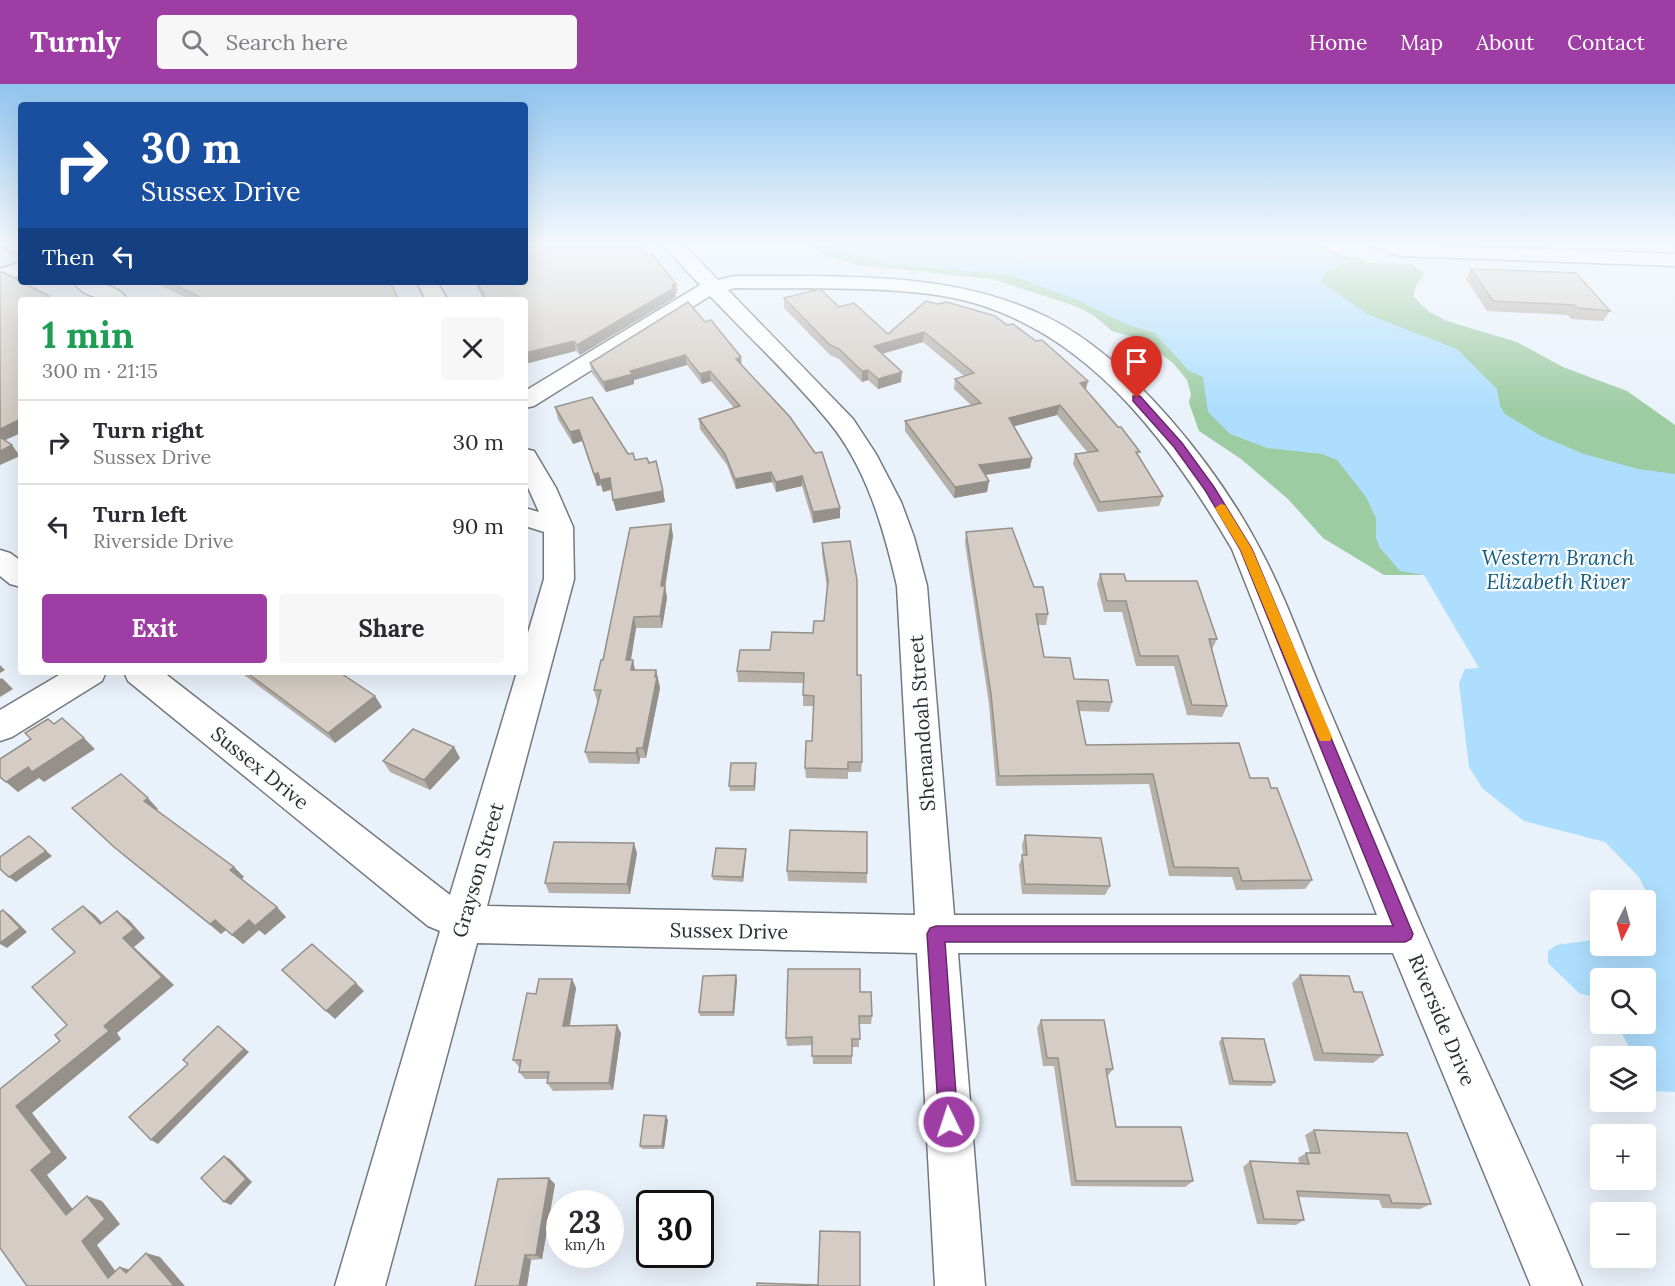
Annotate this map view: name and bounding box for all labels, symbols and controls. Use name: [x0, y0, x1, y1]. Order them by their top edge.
search box: [157, 15, 577, 69]
text: Turnly: [30, 24, 121, 60]
icon: search: [178, 26, 211, 59]
text: Search here: [226, 28, 348, 56]
text: Home: [1309, 29, 1367, 56]
text: Map: [1400, 29, 1443, 56]
text: About: [1476, 29, 1534, 56]
text: Contact: [1567, 29, 1645, 56]
text: 30 m: [141, 121, 241, 175]
icon: right: [42, 126, 120, 204]
text: Sussex Drive: [141, 174, 301, 208]
icon: left: [107, 240, 140, 273]
text: Then: [42, 243, 95, 271]
text: 1 min: [42, 312, 134, 358]
button: close: [441, 317, 504, 380]
pin: [1111, 336, 1162, 398]
icon: arrive: [1120, 345, 1153, 378]
text: 300 m · 21:15: [42, 358, 158, 383]
text: Turn right: [93, 416, 204, 444]
icon: right: [42, 426, 75, 459]
text: 30 m: [453, 428, 504, 456]
text: Sussex Drive: [93, 444, 211, 469]
text: Turn left: [93, 500, 187, 528]
icon: left: [42, 510, 75, 543]
text: 90 m: [452, 512, 504, 540]
text: Riverside Drive: [93, 528, 234, 553]
water label: Western Branch Elizabeth River: [1482, 544, 1634, 595]
button: Exit: [42, 594, 267, 663]
button: Share: [279, 594, 504, 663]
street label: Shenandoah Street: [903, 634, 940, 812]
street label: Sussex Drive: [206, 721, 314, 815]
street label: Grayson Street: [446, 799, 509, 940]
north arrow: [1590, 890, 1656, 956]
map controls: [1590, 890, 1656, 1268]
street label: Sussex Drive: [670, 917, 789, 944]
street label: Riverside Drive: [1403, 950, 1482, 1090]
button: search: [1590, 968, 1656, 1034]
button: layers: [1590, 1046, 1656, 1112]
position arrow: [917, 1090, 981, 1154]
button: +: [1590, 1124, 1656, 1190]
speed limit sign: 30: [636, 1190, 714, 1268]
button: −: [1590, 1202, 1656, 1268]
text: 23: [569, 1203, 601, 1241]
text: km/h: [565, 1235, 605, 1254]

